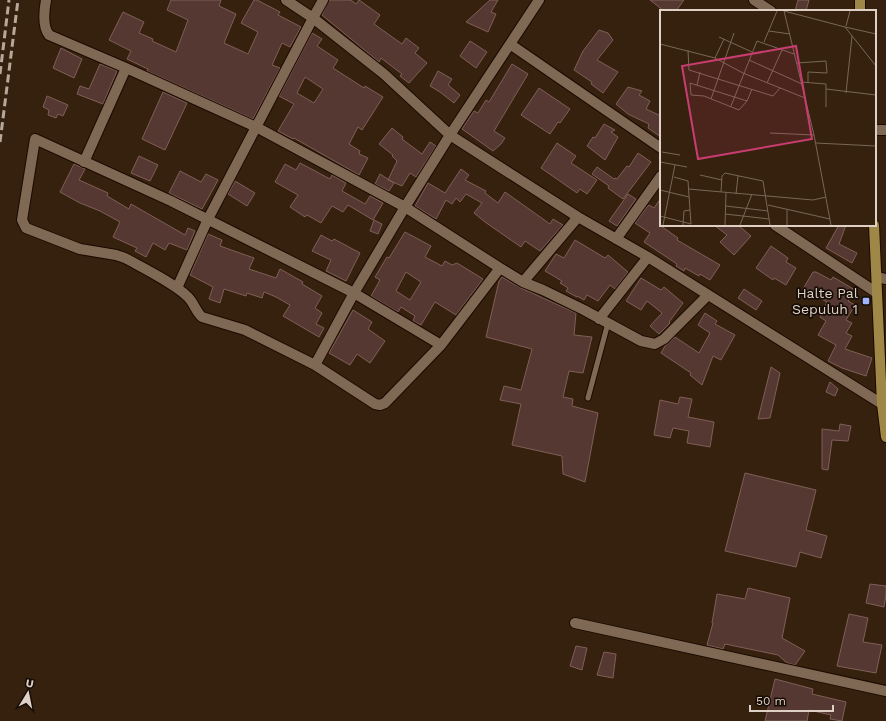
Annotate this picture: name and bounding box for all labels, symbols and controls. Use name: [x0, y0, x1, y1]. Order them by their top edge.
inset map: [660, 10, 876, 226]
place label: Halte Pal Sepuluh 1: [792, 285, 859, 317]
marker: Halte Pal Sepuluh 1: [861, 296, 871, 306]
north arrow: [8, 673, 48, 713]
text: U: [25, 677, 35, 691]
scale bar: [750, 687, 833, 713]
text: 50 m: [756, 694, 786, 708]

